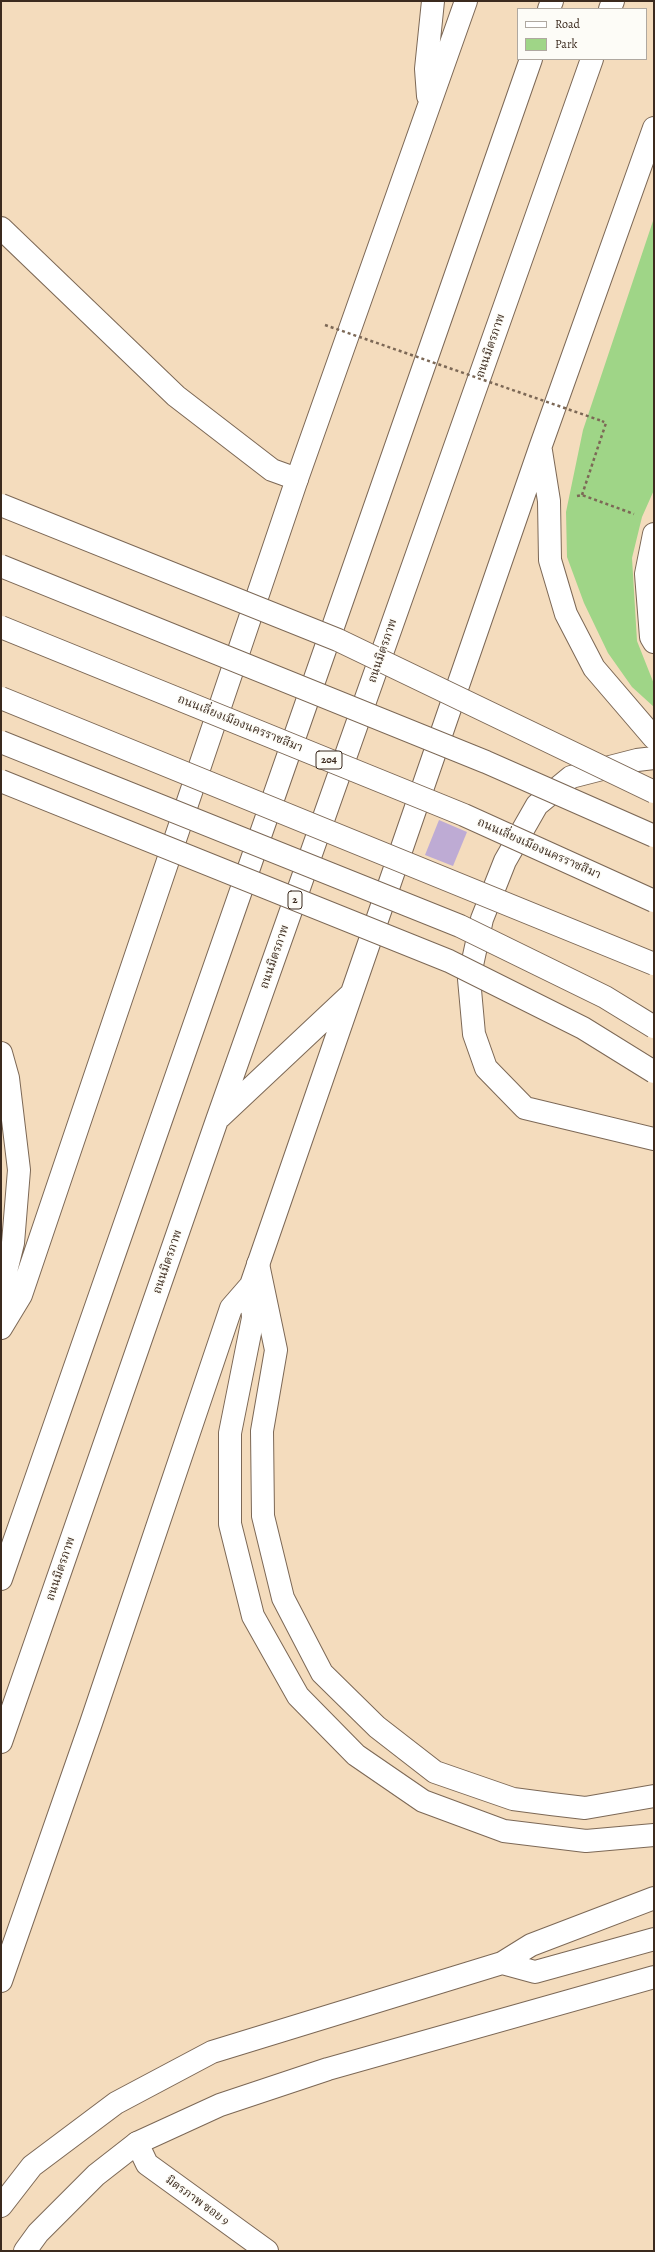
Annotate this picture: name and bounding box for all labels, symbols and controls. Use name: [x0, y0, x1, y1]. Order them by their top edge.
legend: [517, 8, 647, 60]
text: Road: [555, 16, 580, 32]
text: Park: [555, 36, 578, 52]
street label: ถนนมิตรภาพ: [473, 312, 509, 380]
street label: ถนนมิตรภาพ: [365, 617, 401, 685]
street label: ถนนเลี่ยงเมืองนครราชสีมา: [175, 692, 305, 756]
road number: 204: [316, 751, 342, 769]
street label: ถนนเลี่ยงเมืองนครราชสีมา: [475, 815, 603, 883]
road number: 2: [288, 891, 302, 909]
street label: ถนนมิตรภาพ: [257, 923, 293, 991]
street label: ถนนมิตรภาพ: [150, 1228, 186, 1296]
street label: ถนนมิตรภาพ: [43, 1535, 79, 1603]
street label: มิตรภาพ ซอย 9: [162, 2173, 232, 2229]

